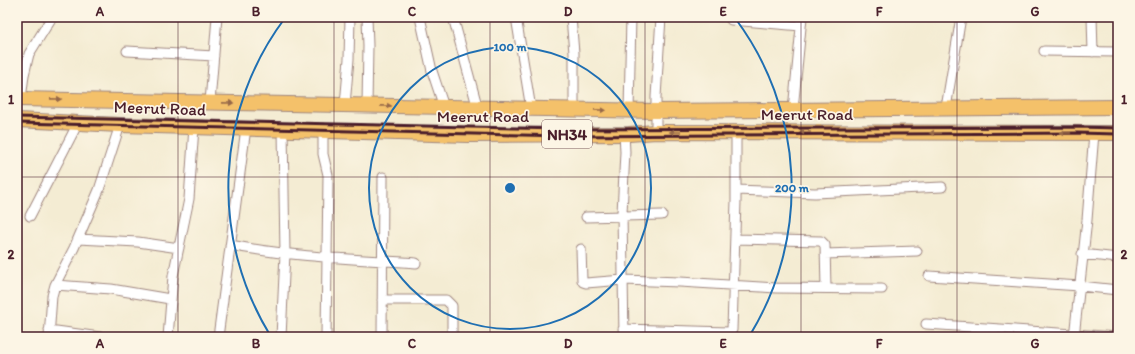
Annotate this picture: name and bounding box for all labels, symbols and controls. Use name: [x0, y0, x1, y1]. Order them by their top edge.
text: A: [95, 4, 105, 19]
text: B: [252, 4, 261, 19]
text: C: [408, 4, 417, 19]
text: D: [564, 4, 573, 19]
text: E: [719, 4, 727, 19]
text: F: [876, 4, 883, 19]
text: G: [1031, 4, 1040, 19]
text: 100 m: [493, 40, 527, 54]
text: 1: [8, 92, 14, 107]
text: 1: [1121, 92, 1127, 107]
one-way arrow: [50, 96, 62, 103]
street label: Meerut Road: [113, 96, 207, 120]
one-way arrow: [222, 100, 235, 106]
one-way arrow: [380, 103, 393, 109]
street label: Meerut Road: [761, 104, 854, 124]
street label: Meerut Road: [437, 106, 530, 126]
one-way arrow: [594, 107, 607, 113]
road number: NH34: [542, 120, 592, 148]
one-way arrow: [668, 129, 681, 135]
one-way arrow: [798, 129, 811, 135]
one-way arrow: [928, 130, 941, 136]
one-way arrow: [1058, 130, 1071, 136]
centre of rings: [503, 181, 517, 195]
text: 200 m: [775, 181, 810, 195]
text: 2: [8, 247, 15, 262]
text: 2: [1121, 247, 1128, 262]
text: A: [95, 336, 105, 351]
text: B: [252, 336, 261, 351]
text: C: [408, 336, 417, 351]
text: D: [564, 336, 573, 351]
text: E: [719, 336, 727, 351]
text: F: [876, 336, 883, 351]
text: G: [1031, 336, 1040, 351]

